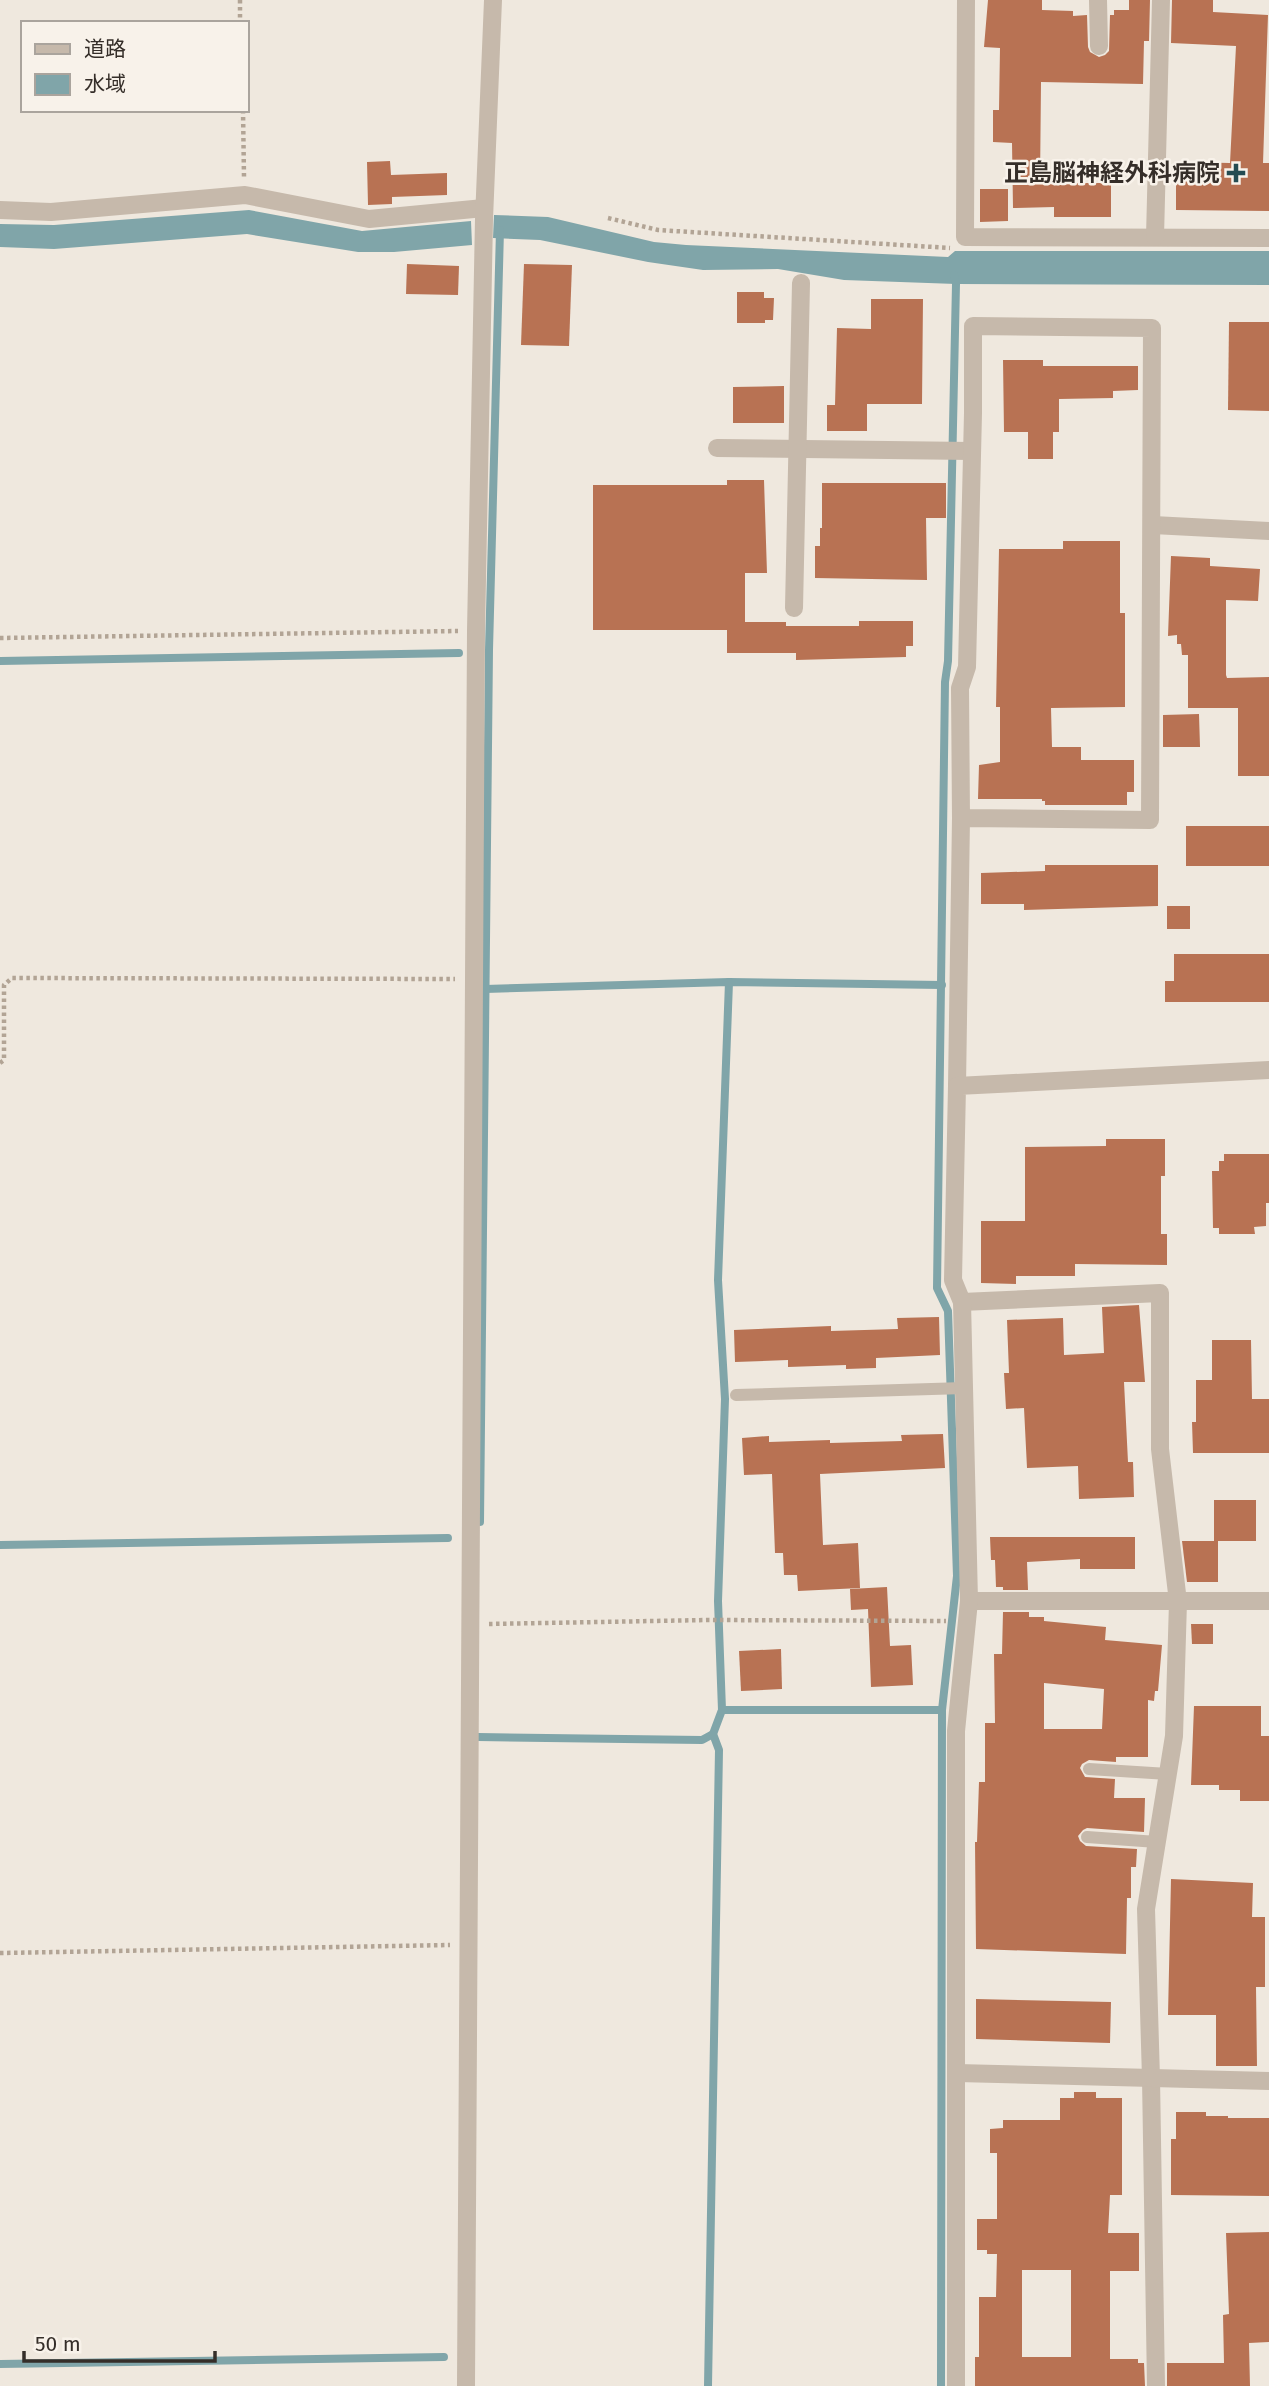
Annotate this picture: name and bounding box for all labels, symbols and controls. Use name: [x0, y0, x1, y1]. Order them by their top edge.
legend: [21, 21, 248, 112]
text: 道路: [84, 36, 126, 62]
text: 水域: [84, 71, 126, 97]
place label: 正島脳神経外科病院: [1004, 159, 1220, 187]
marker: 正島脳神経外科病院: [1226, 163, 1246, 183]
scale bar: [24, 2320, 215, 2364]
text: 50 m: [35, 2331, 81, 2357]

